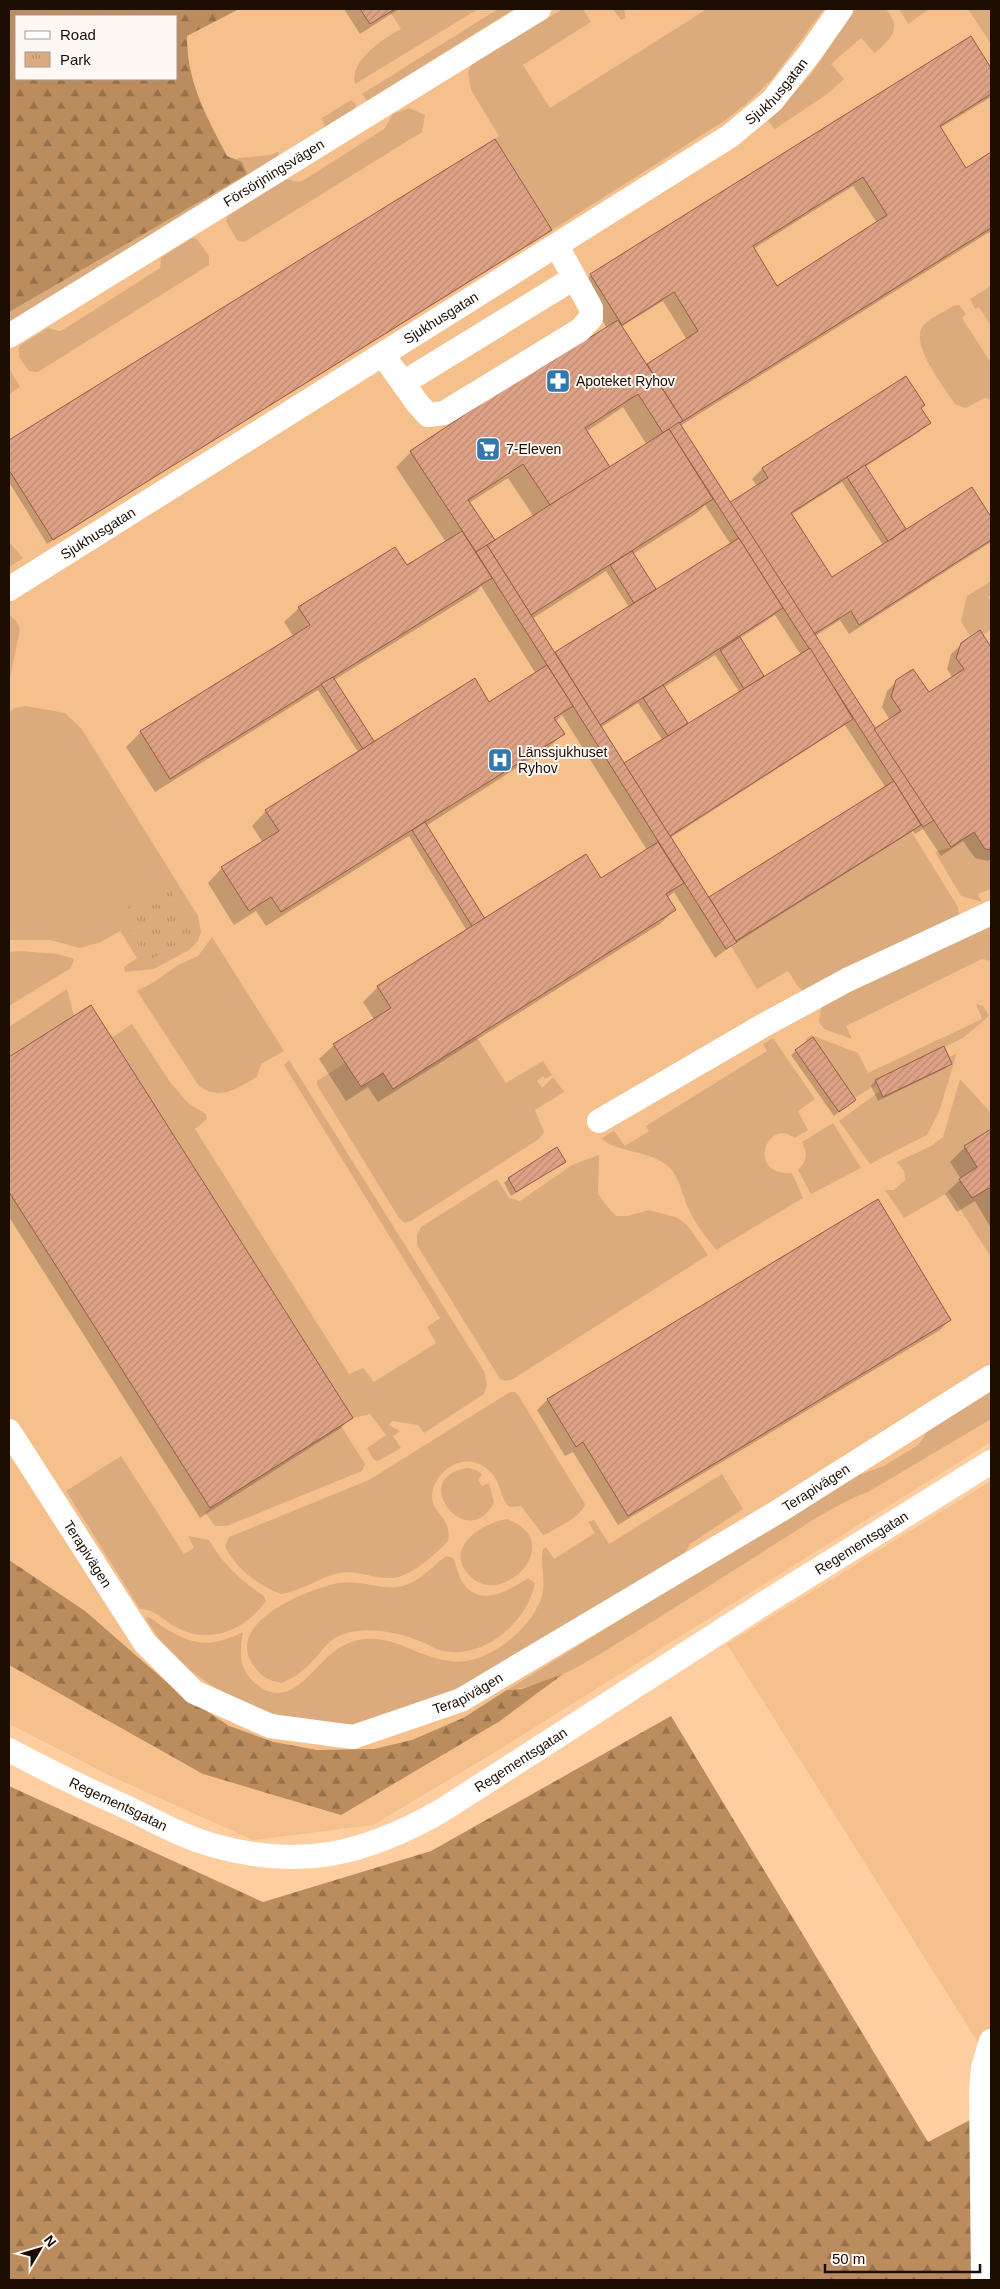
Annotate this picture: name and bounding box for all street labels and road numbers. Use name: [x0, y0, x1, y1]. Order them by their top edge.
street label: Sjukhusgatan: [742, 55, 811, 128]
street label: Försörjningsvägen: [220, 136, 327, 210]
street label: Sjukhusgatan: [401, 288, 481, 347]
street label: Sjukhusgatan: [58, 504, 138, 563]
street label: Terapivägen: [779, 1460, 853, 1515]
street label: Regementsgatan: [812, 1508, 911, 1578]
street label: Terapivägen: [60, 1517, 115, 1590]
street label: Terapivägen: [430, 1669, 505, 1717]
street label: Regementsgatan: [471, 1724, 570, 1795]
street label: Regementsgatan: [67, 1774, 170, 1834]

